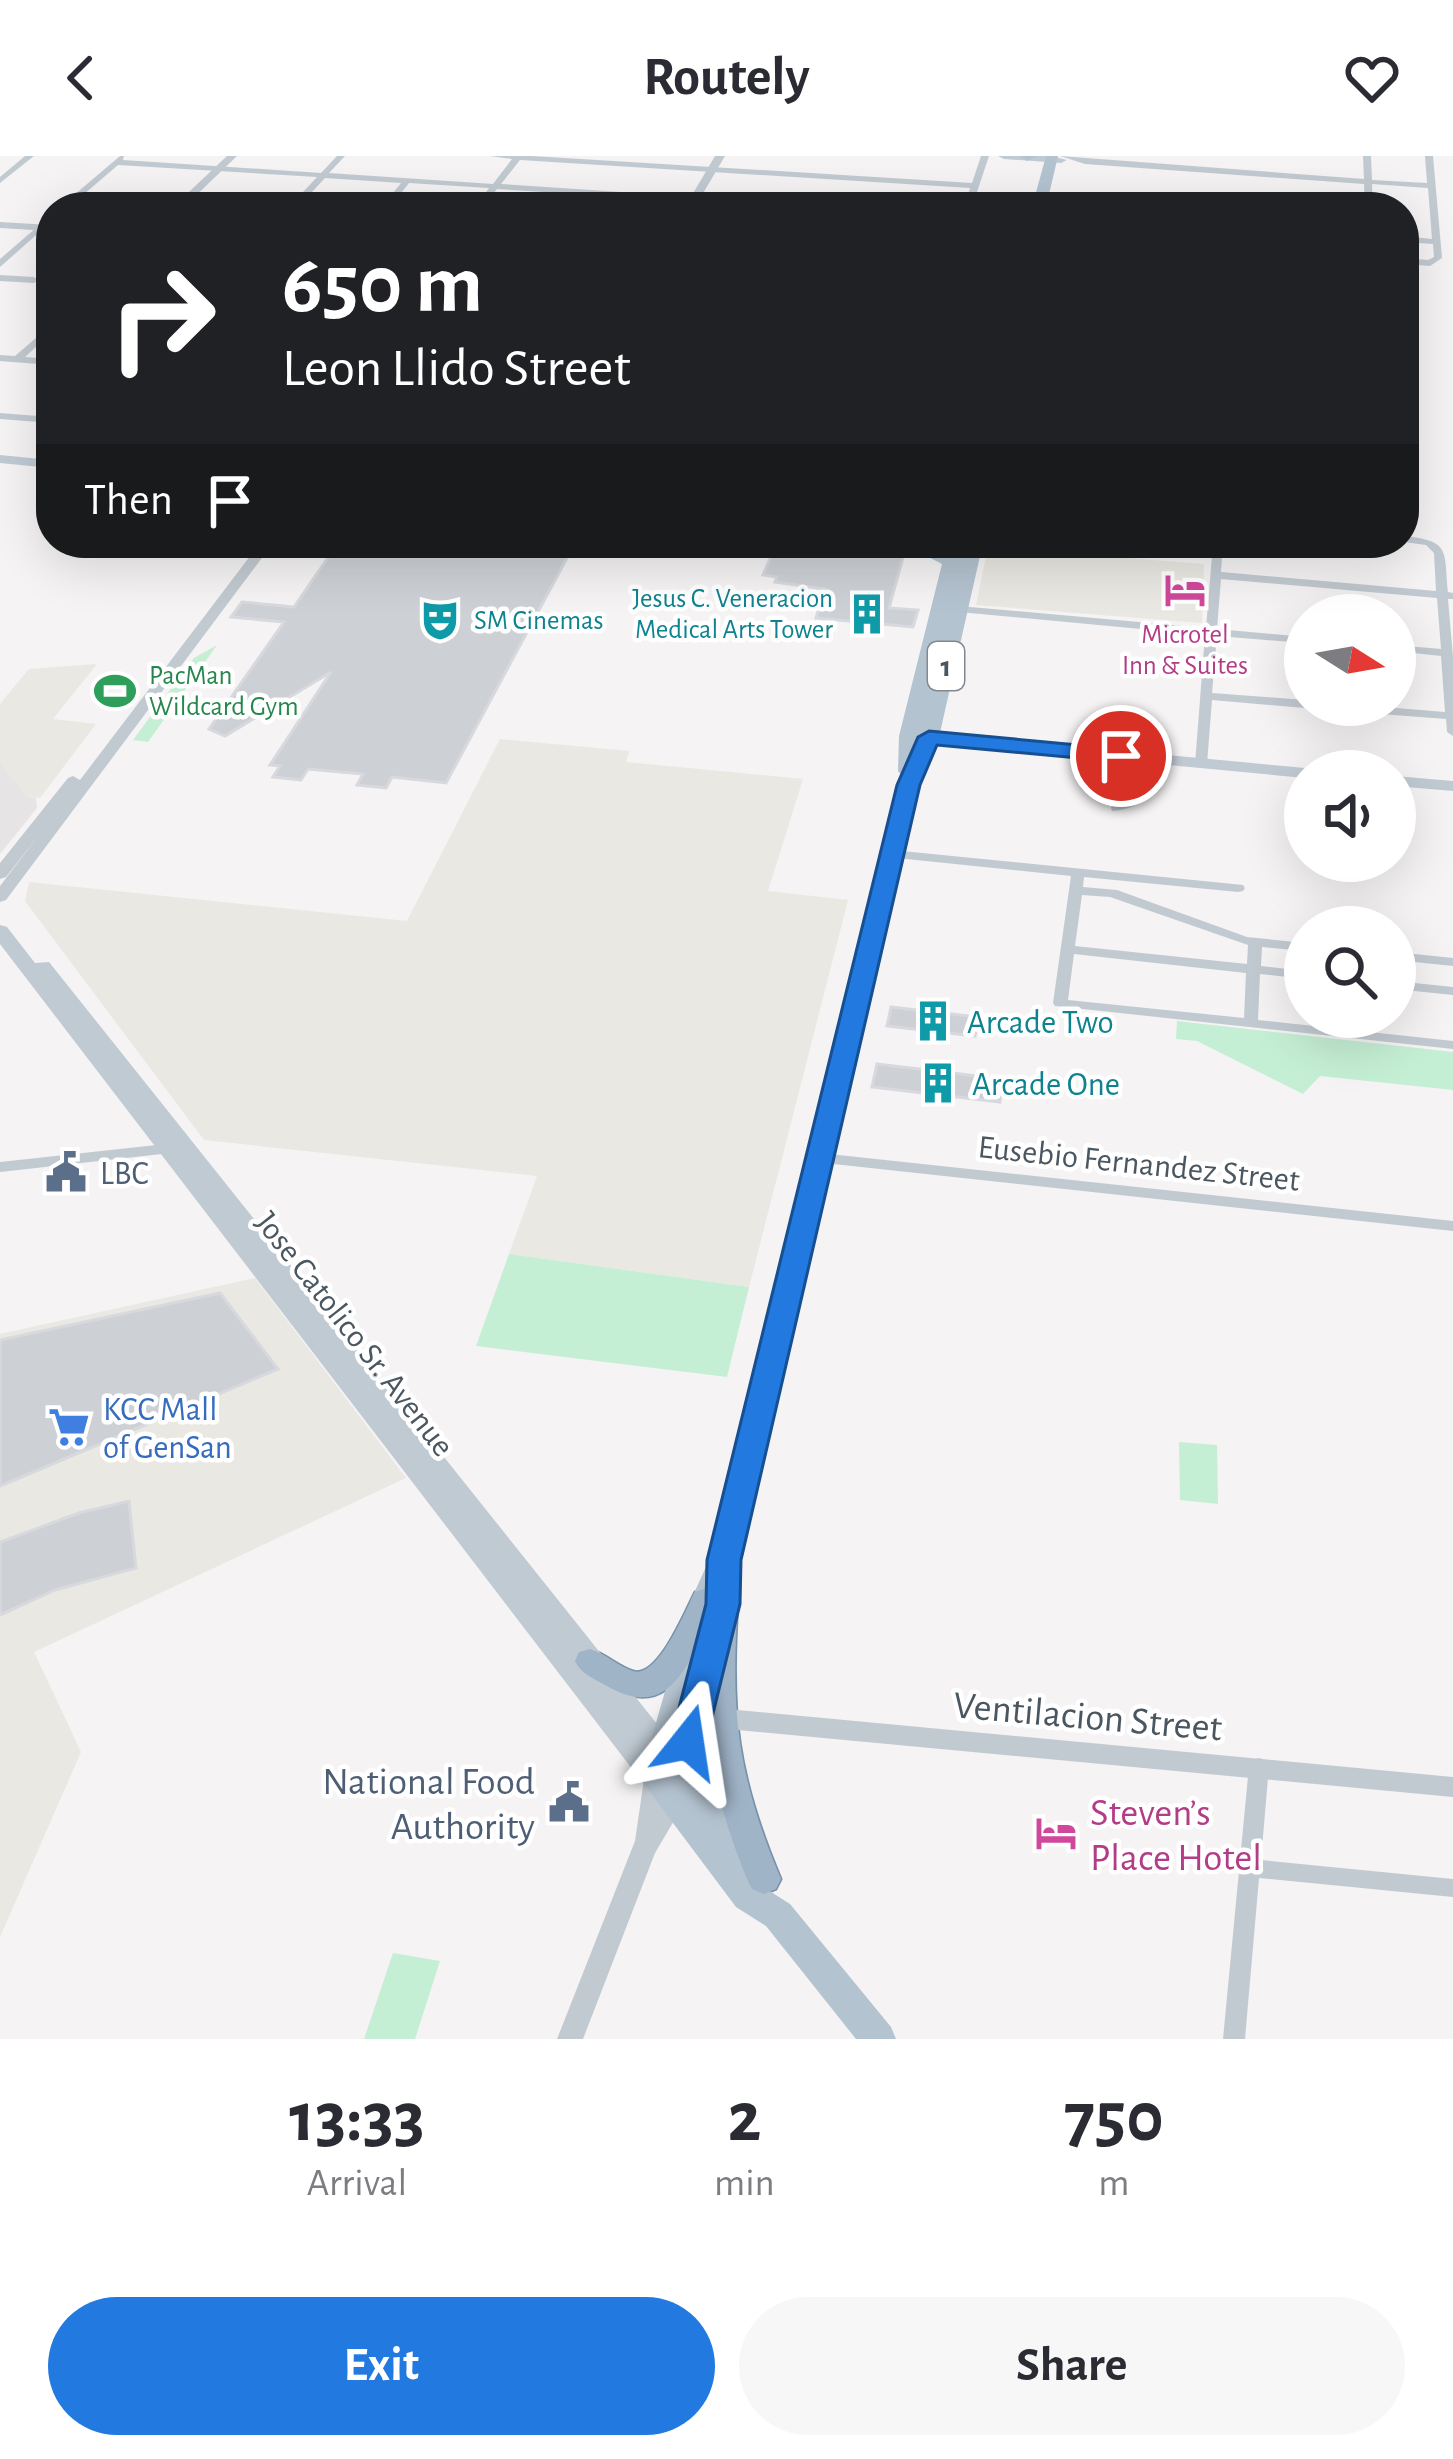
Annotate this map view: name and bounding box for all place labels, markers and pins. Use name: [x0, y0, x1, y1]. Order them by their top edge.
hotel icon: Microtel Inn & Suites: [1162, 567, 1208, 613]
place label: Jesus C. Veneracion Medical Arts Tower: [632, 585, 833, 643]
building icon: Jesus C. Veneracion Medical Arts Tower: [844, 591, 890, 637]
theatre icon: SM Cinemas: [417, 597, 463, 643]
place label: SM Cinemas: [474, 607, 604, 634]
place label: Microtel Inn & Suites: [1122, 621, 1248, 679]
place label: PacMan Wildcard Gym: [149, 662, 299, 721]
sports icon: PacMan Wildcard Gym: [92, 668, 138, 714]
pin: [1070, 705, 1172, 807]
building icon: Arcade Two: [910, 998, 956, 1044]
place label: Arcade Two: [967, 1007, 1114, 1040]
building icon: Arcade One: [915, 1060, 961, 1106]
place label: Arcade One: [972, 1069, 1120, 1102]
public building icon: LBC: [43, 1149, 89, 1195]
place label: LBC: [100, 1158, 149, 1191]
place label: KCC Mall of GenSan: [103, 1394, 232, 1465]
supermarket icon: KCC Mall of GenSan: [46, 1404, 92, 1450]
place label: National Food Authority: [322, 1763, 535, 1847]
public building icon: National Food Authority: [546, 1779, 592, 1825]
place label: Steven’s Place Hotel: [1090, 1794, 1262, 1878]
hotel icon: Steven’s Place Hotel: [1033, 1810, 1079, 1856]

